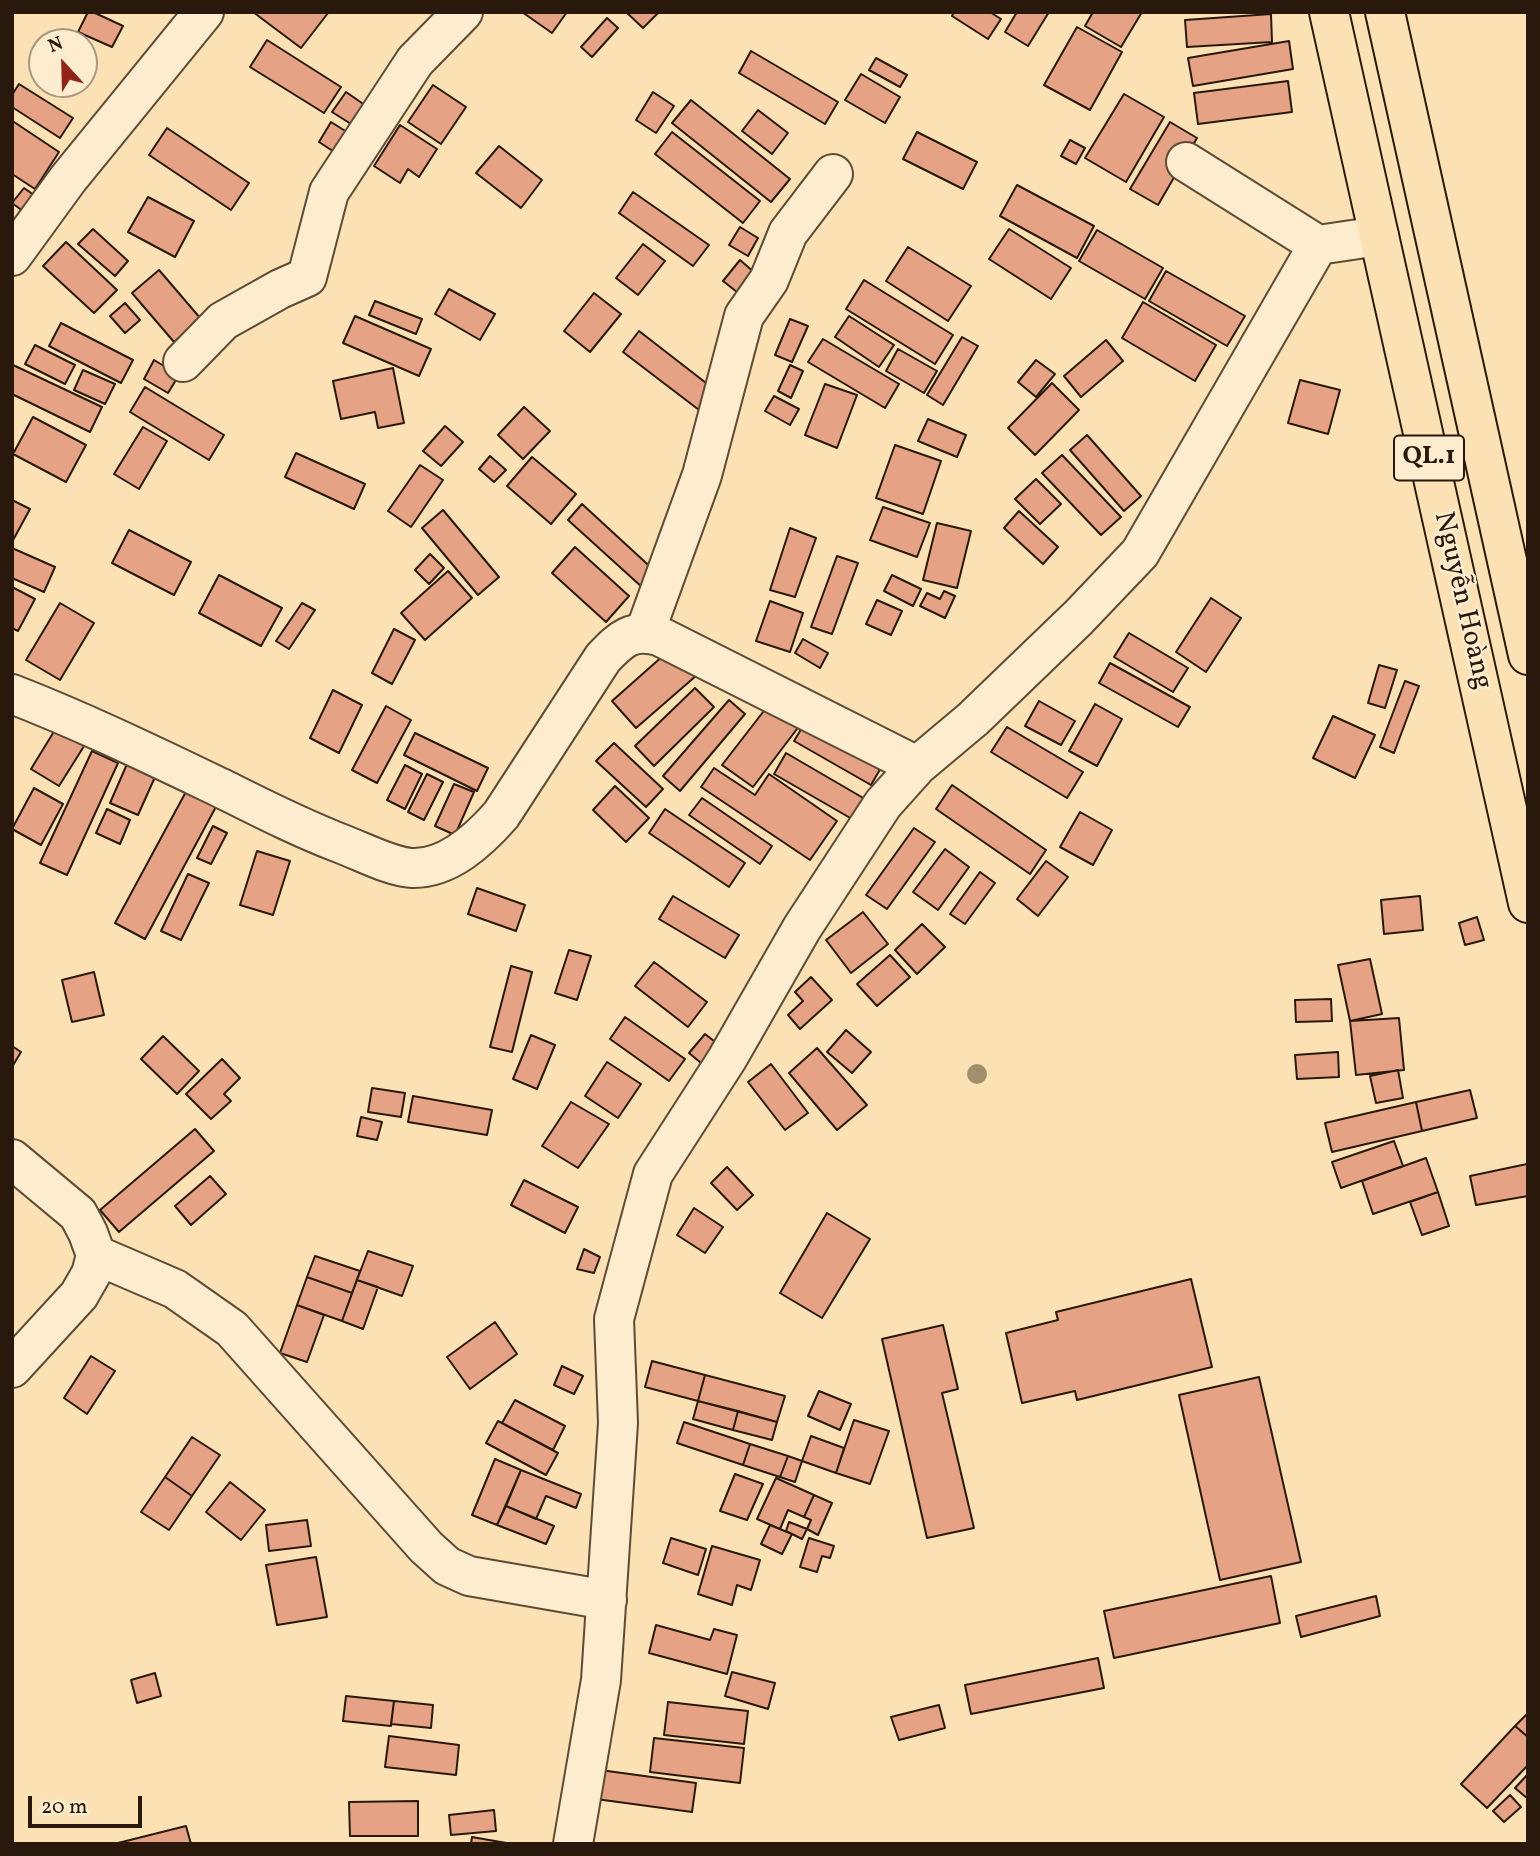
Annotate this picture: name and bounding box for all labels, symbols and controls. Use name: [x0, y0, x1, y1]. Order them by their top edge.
north arrow: [28, 28, 98, 98]
text: N: [45, 31, 67, 60]
road number: QL.1: [1394, 436, 1464, 480]
street label: Nguyễn Hoàng: [1424, 509, 1498, 693]
scale bar: [32, 1783, 145, 1827]
text: 20 m: [41, 1793, 87, 1822]

